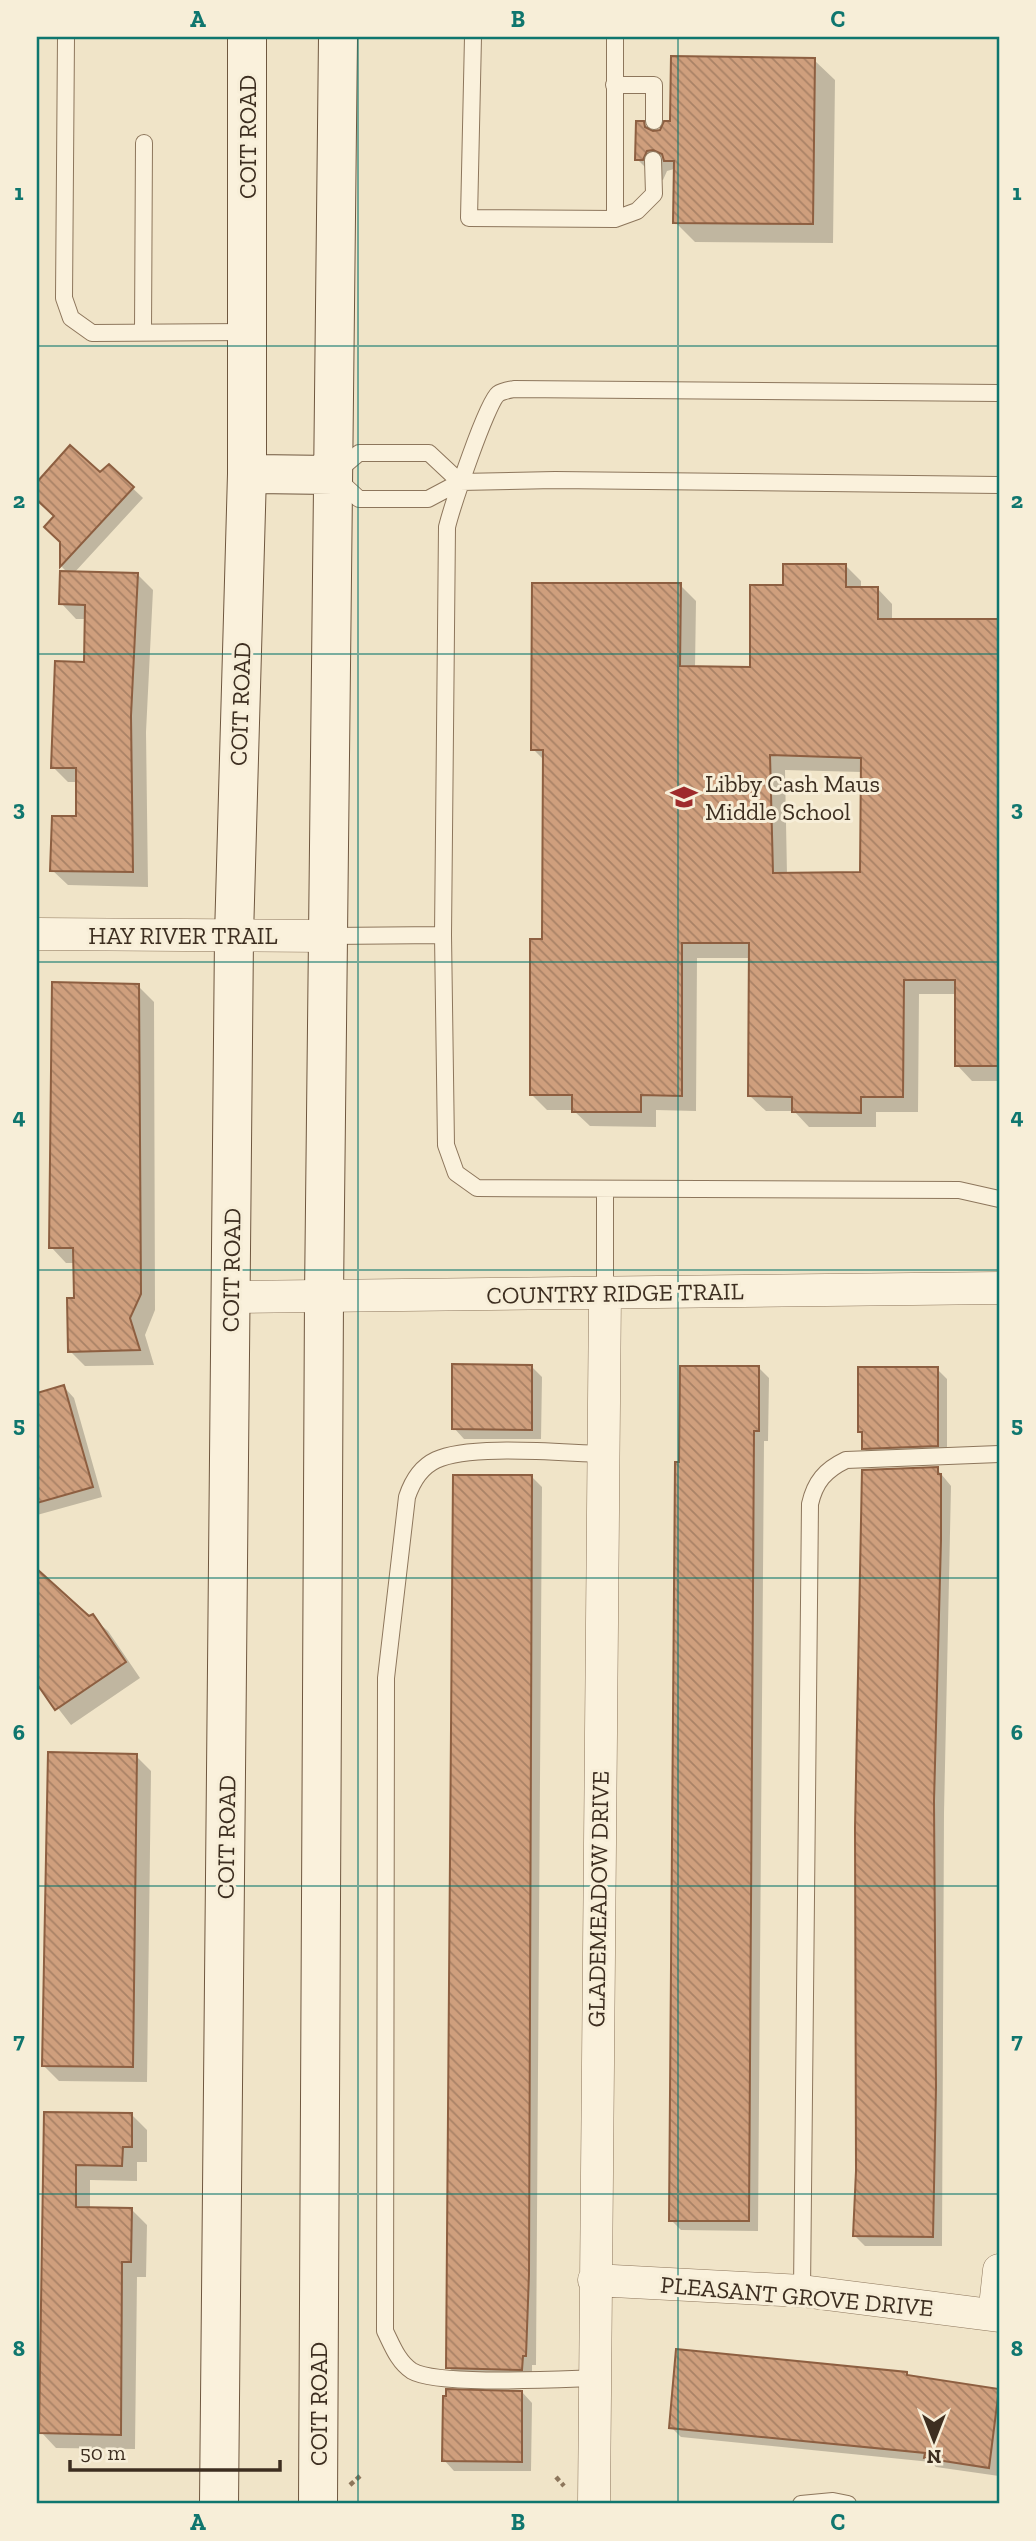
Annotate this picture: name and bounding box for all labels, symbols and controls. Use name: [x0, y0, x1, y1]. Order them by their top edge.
text: A: [190, 5, 206, 33]
text: B: [511, 5, 525, 33]
text: C: [831, 5, 845, 33]
street label: COIT ROAD: [233, 75, 262, 199]
text: 1: [14, 178, 24, 206]
text: 1: [1012, 178, 1022, 206]
text: 2: [13, 486, 25, 514]
text: 2: [1011, 486, 1023, 514]
street label: COIT ROAD: [223, 641, 257, 767]
place label: Libby Cash Maus Middle School: [705, 769, 880, 826]
school or university icon: Libby Cash Maus Middle School: [669, 782, 699, 812]
text: 3: [13, 794, 25, 822]
text: 3: [1011, 794, 1023, 822]
street label: HAY RIVER TRAIL: [88, 921, 278, 950]
text: 4: [12, 1102, 26, 1130]
text: 4: [1010, 1102, 1024, 1130]
street label: COIT ROAD: [215, 1208, 247, 1332]
street label: COUNTRY RIDGE TRAIL: [486, 1276, 744, 1310]
text: 5: [13, 1410, 25, 1438]
text: 5: [1011, 1410, 1023, 1438]
text: 6: [13, 1718, 25, 1746]
text: 6: [1011, 1718, 1023, 1746]
street label: GLADEMEADOW DRIVE: [581, 1770, 615, 2028]
street label: COIT ROAD: [210, 1775, 242, 1899]
text: 7: [13, 2026, 25, 2054]
text: 7: [1011, 2026, 1023, 2054]
street label: PLEASANT GROVE DRIVE: [659, 2270, 935, 2322]
text: 8: [13, 2334, 25, 2362]
text: 8: [1011, 2334, 1023, 2362]
street label: COIT ROAD: [304, 2342, 333, 2466]
north arrow: [900, 2404, 970, 2474]
scale bar: [70, 2429, 280, 2473]
text: 50 m: [80, 2440, 126, 2465]
text: N: [927, 2445, 941, 2468]
text: A: [190, 2508, 206, 2536]
text: B: [511, 2508, 525, 2536]
text: C: [831, 2508, 845, 2536]

